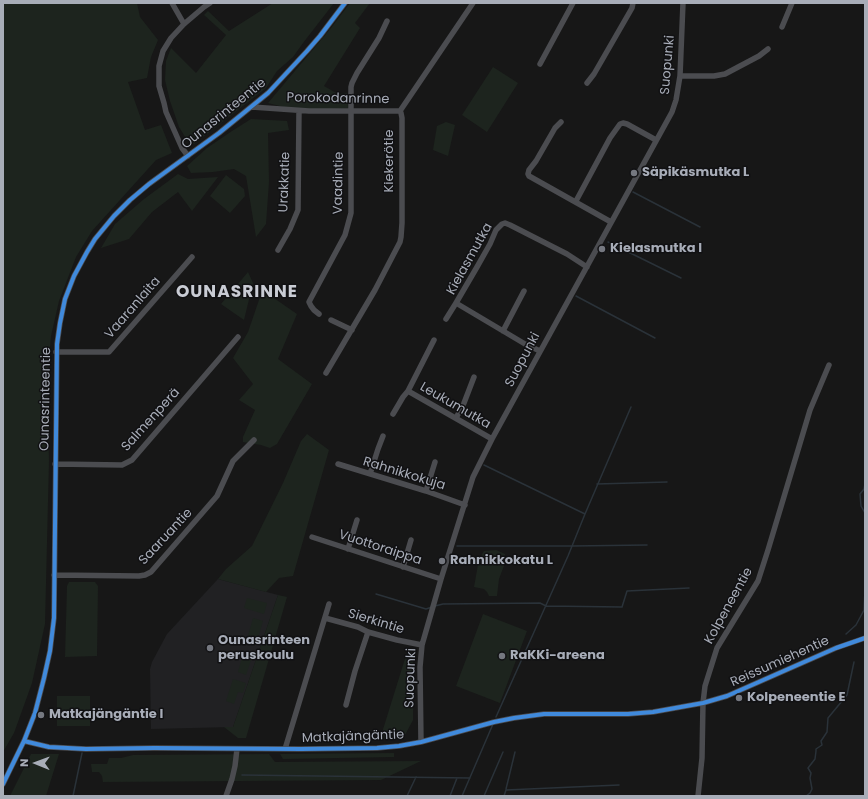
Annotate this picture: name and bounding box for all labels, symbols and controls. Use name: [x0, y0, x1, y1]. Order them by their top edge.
street label: Suopunki: [658, 35, 678, 95]
street label: Ounasrinteentie: [179, 75, 269, 153]
street label: Porokodanrinne: [287, 90, 389, 108]
street label: Kiekerötie: [382, 130, 398, 192]
street label: Urakkatie: [276, 151, 294, 213]
street label: Vaadintie: [331, 152, 347, 214]
place label: Säpikäsmutka L: [642, 165, 749, 181]
marker: Säpikäsmutka L: [629, 168, 639, 178]
street label: Kielasmutka: [444, 220, 496, 298]
place label: Kielasmutka I: [610, 241, 702, 257]
marker: Kielasmutka I: [597, 244, 607, 254]
street label: Vaaranlaita: [102, 274, 164, 342]
district label: OUNASRINNE: [176, 283, 298, 303]
street label: Suopunki: [502, 330, 544, 390]
street label: Ounasrinteentie: [37, 347, 55, 451]
street label: Leukumutka: [417, 380, 493, 432]
street label: Salmenperä: [118, 385, 184, 455]
street label: Rahnikkokuja: [361, 454, 447, 494]
street label: Saaruantie: [136, 506, 196, 568]
street label: Vuottoraippa: [336, 527, 424, 569]
place label: Rahnikkokatu L: [450, 553, 553, 569]
marker: Rahnikkokatu L: [437, 556, 447, 566]
street label: Kolpeneentie: [702, 565, 756, 647]
street label: Sierkintie: [346, 606, 406, 638]
place label: Ounasrinteen peruskoulu: [218, 633, 310, 664]
street label: Reissumiehentie: [728, 633, 832, 691]
marker: Ounasrinteen peruskoulu: [205, 643, 215, 653]
street label: Suopunki: [402, 648, 420, 708]
place label: RaKKi-areena: [510, 648, 605, 664]
marker: RaKKi-areena: [497, 651, 507, 661]
place label: Kolpeneentie E: [747, 690, 845, 706]
marker: Kolpeneentie E: [734, 693, 744, 703]
place label: Matkajängäntie I: [49, 707, 163, 723]
marker: Matkajängäntie I: [36, 710, 46, 720]
street label: Matkajängäntie: [302, 727, 404, 747]
north arrow: [16, 743, 56, 783]
text: N: [16, 759, 32, 767]

